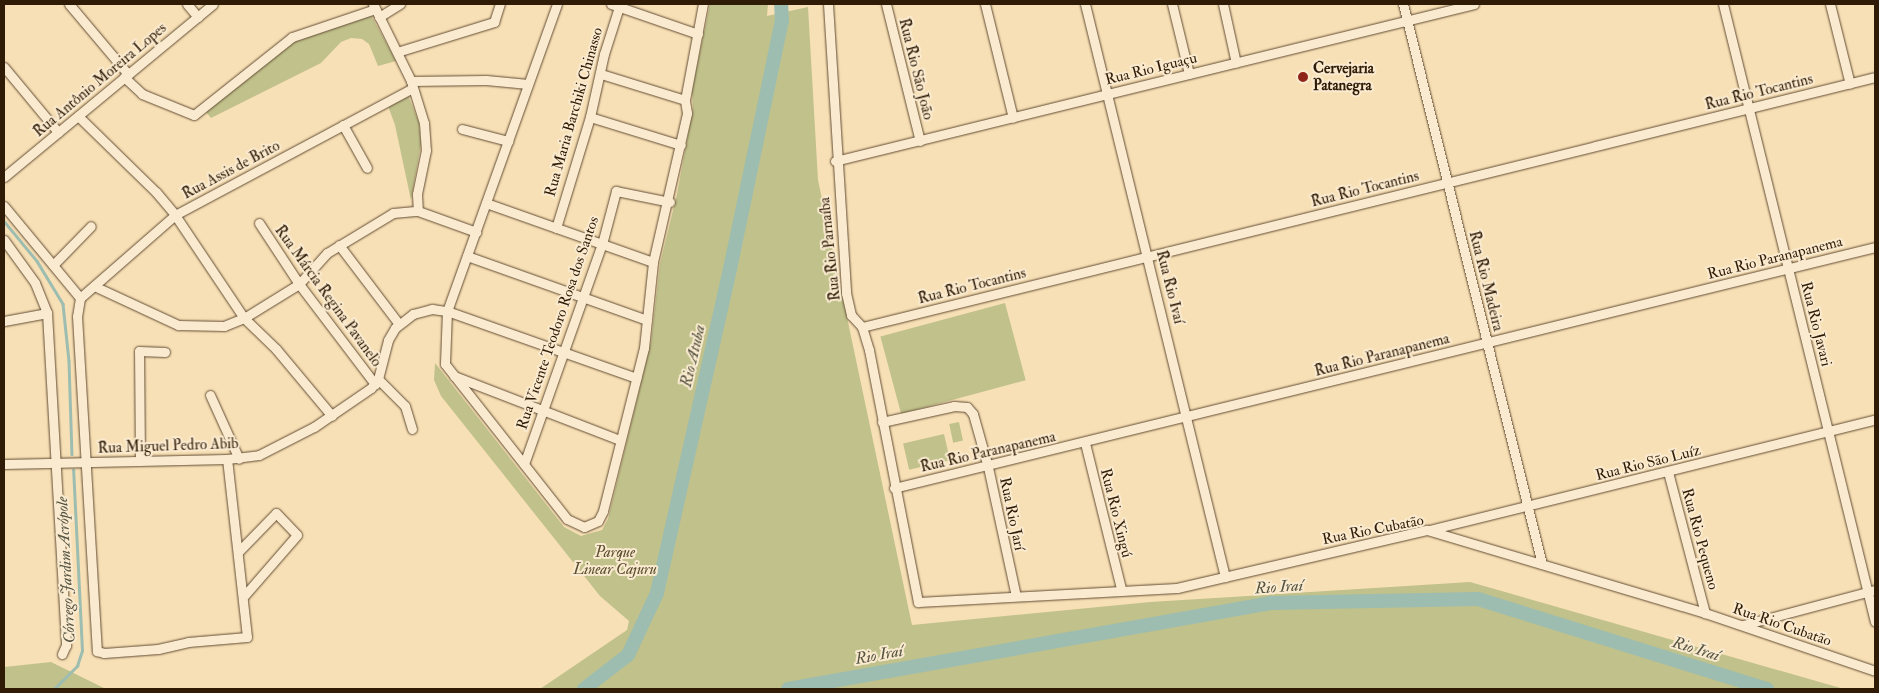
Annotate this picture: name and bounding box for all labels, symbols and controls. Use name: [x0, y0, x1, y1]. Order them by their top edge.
street label: Rua Rio São João: [895, 16, 937, 122]
street label: Rua Antônio Moreira Lopes: [30, 19, 170, 141]
street label: Rua Maria Barchiki Chinasso: [541, 25, 607, 199]
street label: Rua Rio Iguaçu: [1103, 49, 1199, 89]
place label: Cervejaria Patanegra: [1313, 59, 1374, 94]
street label: Rua Rio Tocantins: [1703, 70, 1815, 114]
marker: Cervejaria Patanegra: [1297, 71, 1309, 83]
street label: Rua Assis de Brito: [179, 137, 283, 203]
street label: Rua Rio Tocantins: [1309, 167, 1421, 211]
street label: Rua Rio Parnaíba: [816, 196, 844, 302]
street label: Rua Vicente Teodoro Rosa dos Santos: [513, 214, 603, 432]
street label: Rua Márcia Regina Pavanelo: [271, 222, 385, 370]
street label: Rua Rio Madeira: [1465, 229, 1507, 333]
street label: Rua Rio Paranapanema: [1706, 233, 1844, 283]
street label: Rua Rio Ivaí: [1152, 248, 1188, 326]
street label: Rua Rio Tocantins: [916, 264, 1028, 308]
street label: Rua Rio Javari: [1797, 280, 1835, 368]
water label: Rio Atuba: [677, 323, 709, 389]
street label: Rua Rio Paranapanema: [1313, 330, 1451, 380]
street label: Rua Rio Paranapanema: [919, 428, 1057, 476]
street label: Rua Miguel Pedro Abib: [97, 435, 239, 457]
street label: Rua Rio São Luíz: [1594, 441, 1702, 485]
street label: Rua Rio Xingú: [1096, 467, 1136, 559]
street label: Rua Rio Jarí: [995, 476, 1029, 552]
street label: Rua Rio Pequeno: [1678, 486, 1722, 592]
water label: Córrego Jardim Acrópole: [53, 496, 79, 644]
street label: Rua Rio Cubatão: [1321, 511, 1425, 549]
park label: Parque Linear Cajuru: [573, 543, 657, 578]
water label: Rio Iraí: [1254, 576, 1304, 598]
street label: Rua Rio Cubatão: [1730, 600, 1834, 650]
water label: Rio Iraí: [1670, 633, 1722, 665]
water label: Rio Iraí: [854, 641, 904, 669]

